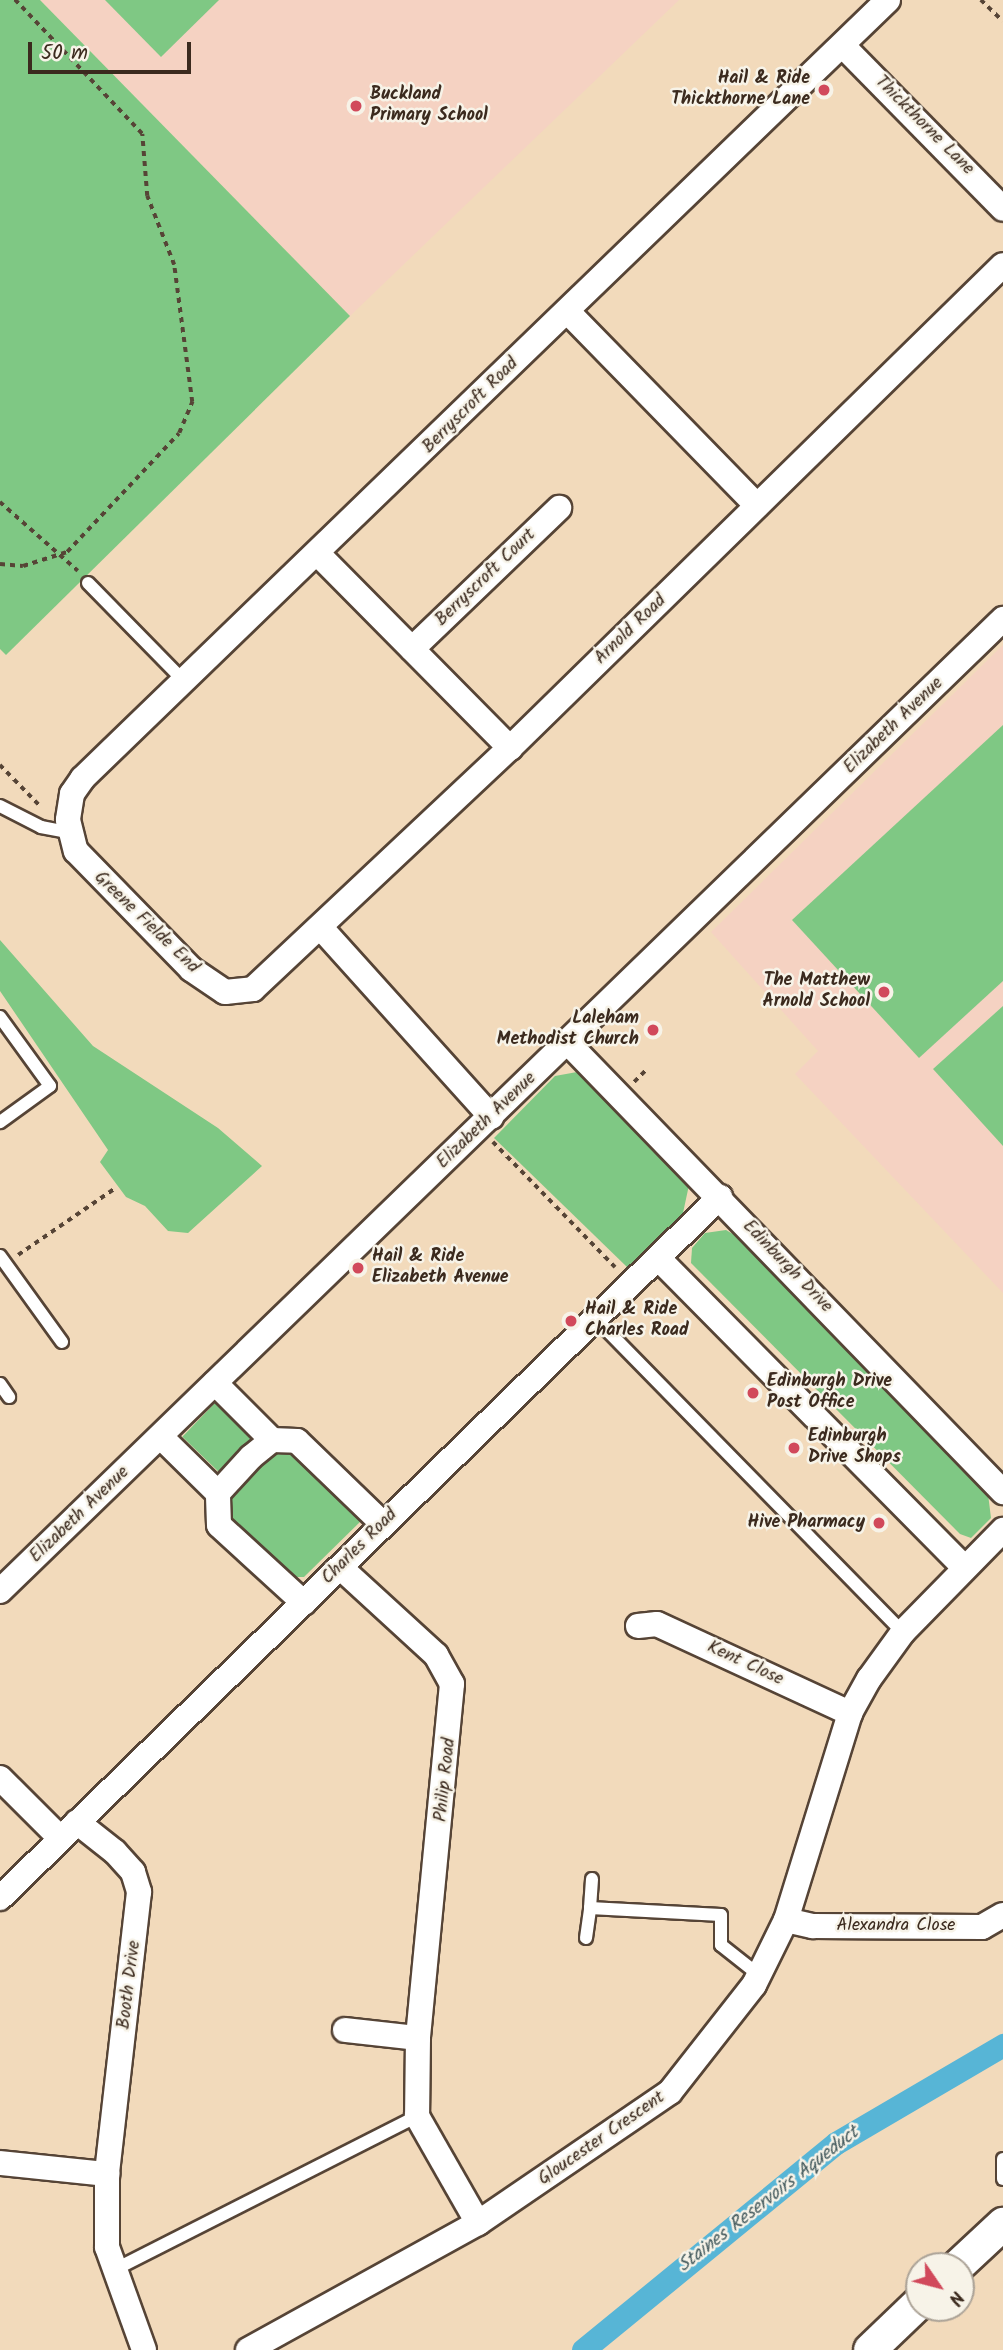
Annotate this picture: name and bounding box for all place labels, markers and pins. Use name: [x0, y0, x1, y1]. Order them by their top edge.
place label: Hail & Ride Thickthorne Lane: [671, 69, 810, 112]
marker: Hail & Ride Thickthorne Lane: [816, 82, 832, 98]
place label: Buckland Primary School: [370, 85, 488, 128]
marker: Buckland Primary School: [348, 98, 364, 114]
place label: The Matthew Arnold School: [762, 971, 870, 1014]
marker: The Matthew Arnold School: [876, 984, 892, 1000]
place label: Laleham Methodist Church: [497, 1009, 639, 1052]
marker: Laleham Methodist Church: [645, 1022, 661, 1038]
place label: Hail & Ride Elizabeth Avenue: [372, 1247, 509, 1290]
marker: Hail & Ride Elizabeth Avenue: [350, 1260, 366, 1276]
place label: Hail & Ride Charles Road: [585, 1300, 689, 1342]
marker: Hail & Ride Charles Road: [563, 1313, 579, 1329]
place label: Edinburgh Drive Post Office: [767, 1372, 892, 1414]
marker: Edinburgh Drive Post Office: [745, 1385, 761, 1401]
place label: Edinburgh Drive Shops: [808, 1427, 901, 1470]
marker: Edinburgh Drive Shops: [786, 1440, 802, 1456]
place label: Hive Pharmacy: [747, 1512, 865, 1534]
marker: Hive Pharmacy: [871, 1515, 887, 1531]

